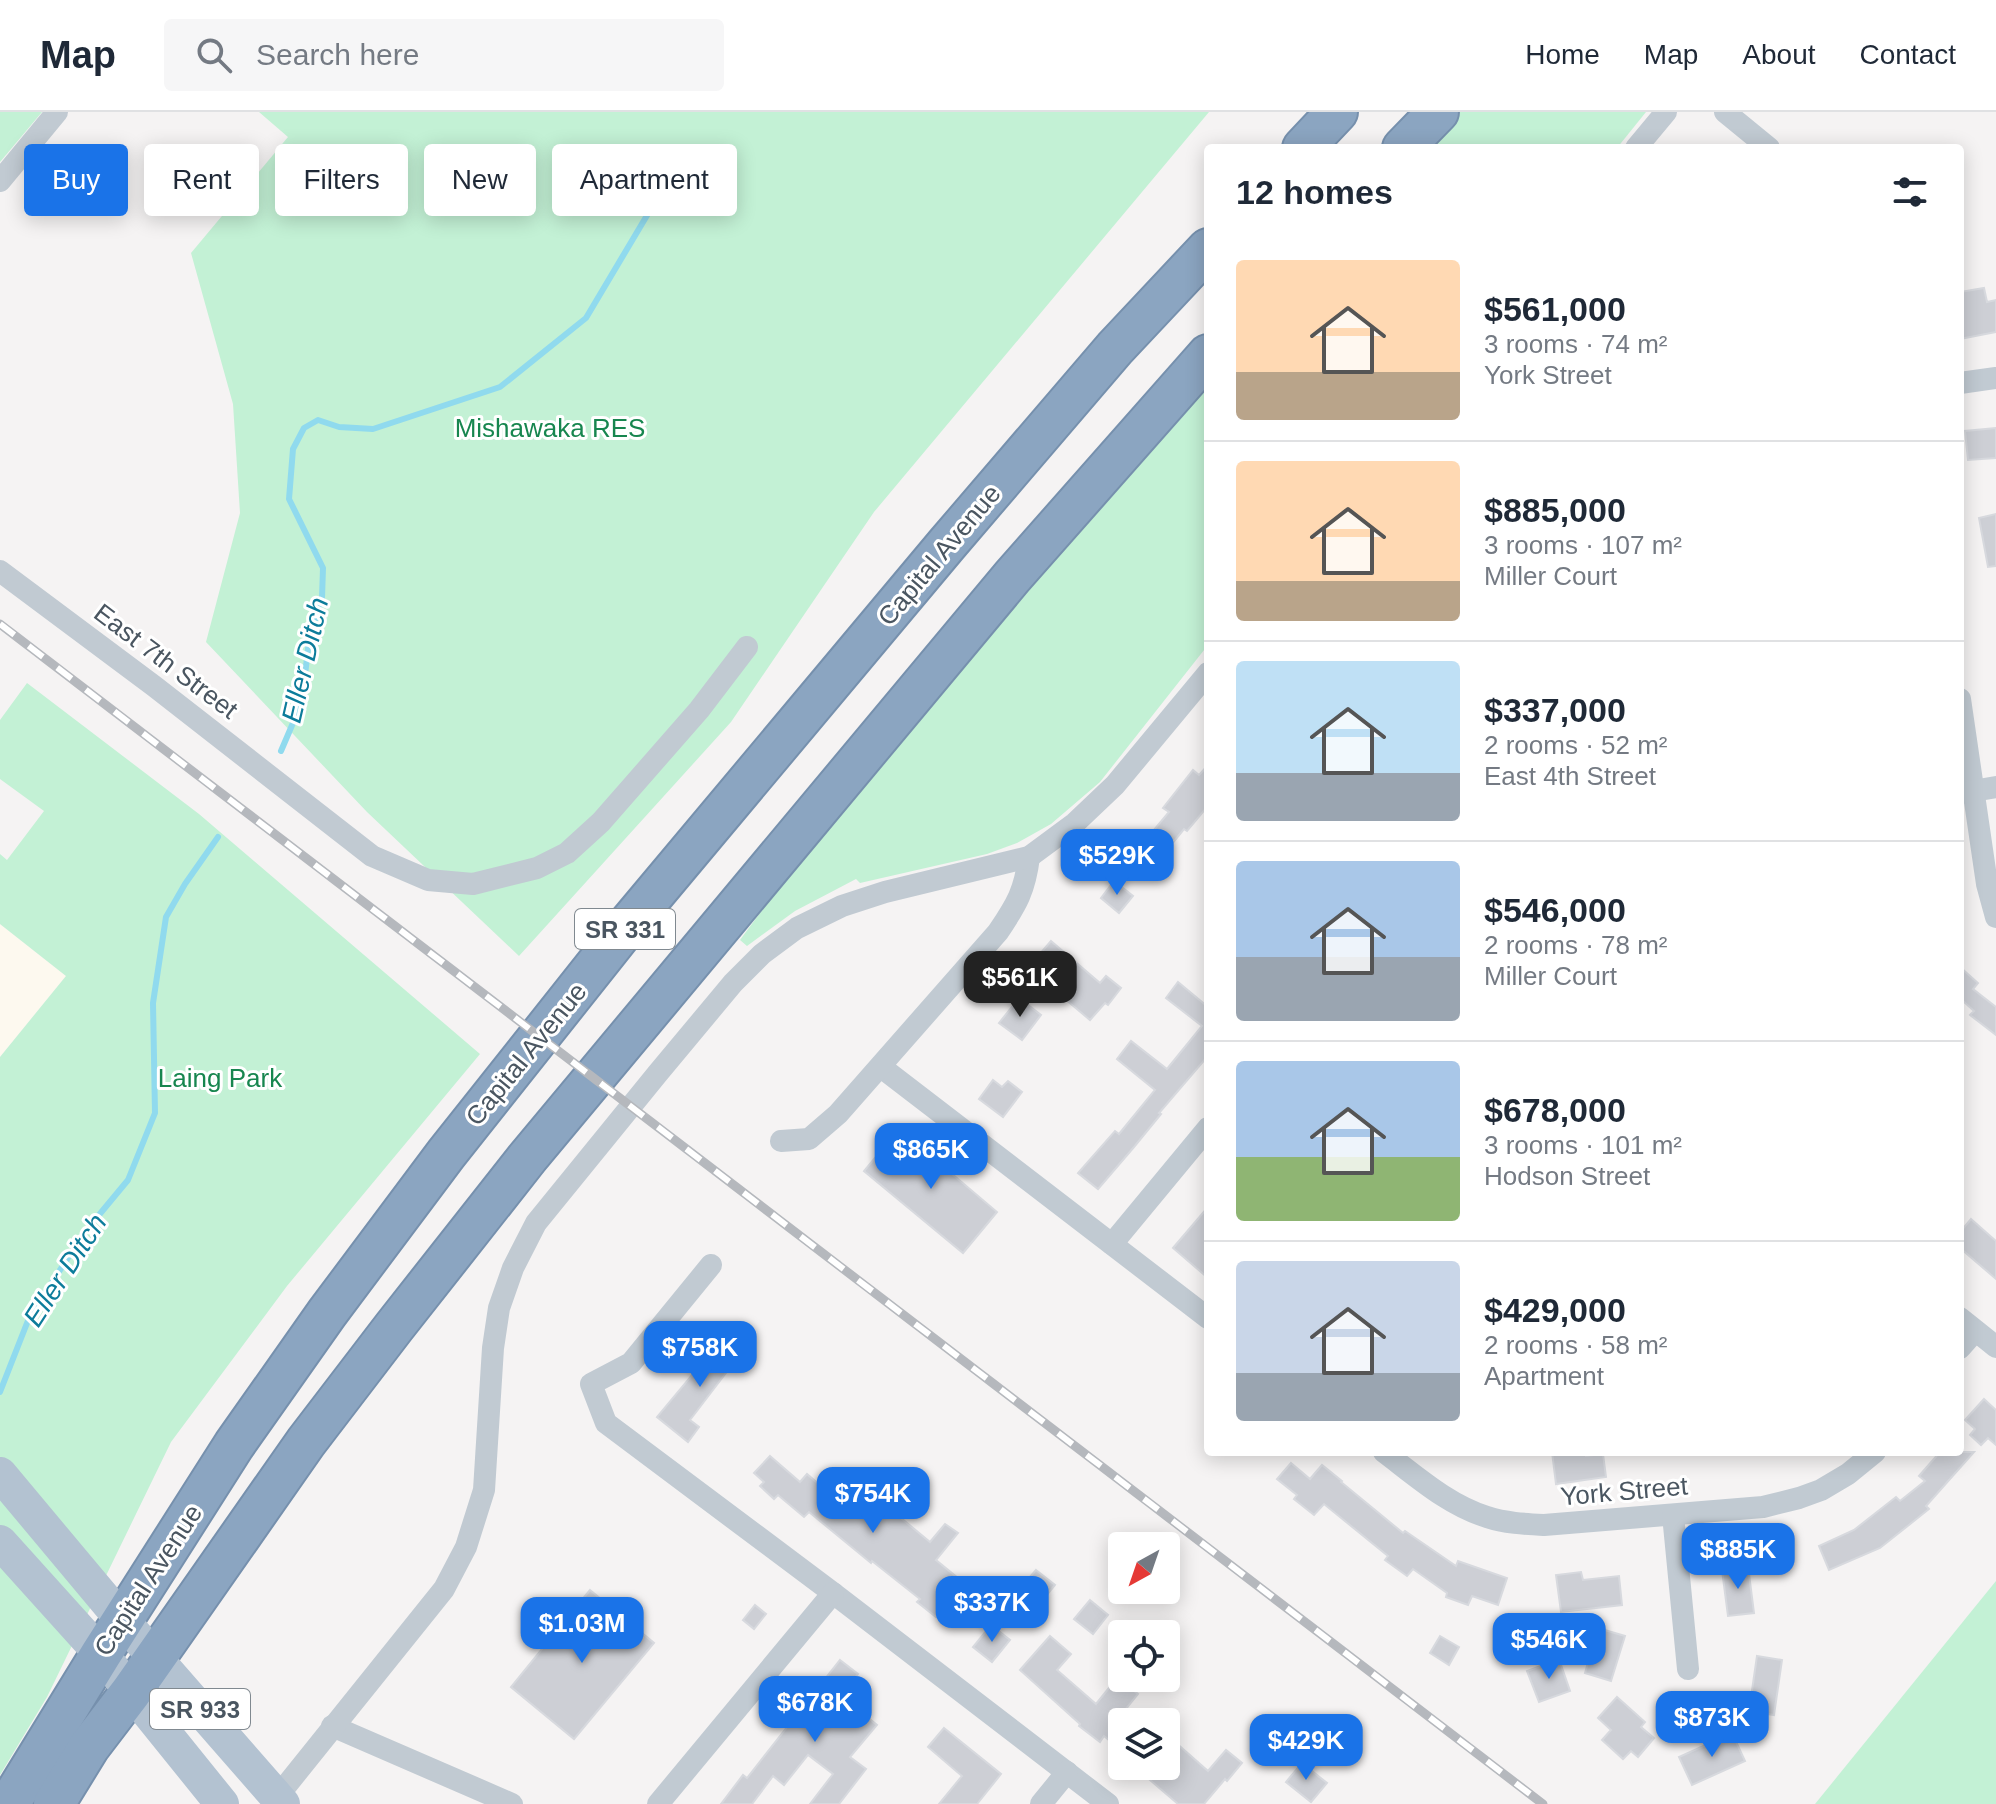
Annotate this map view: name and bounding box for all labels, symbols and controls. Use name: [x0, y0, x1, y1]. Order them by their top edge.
search box: [164, 19, 724, 91]
icon: search: [192, 33, 236, 77]
text: Map: [40, 34, 116, 76]
text: Search here: [256, 38, 419, 71]
text: Home: [1525, 39, 1600, 70]
text: Map: [1644, 39, 1698, 70]
text: About: [1742, 39, 1816, 70]
text: Contact: [1860, 39, 1956, 70]
chip: Buy: [24, 144, 128, 216]
chip: Rent: [144, 144, 259, 216]
chip: Filters: [275, 144, 408, 216]
chip: New: [424, 144, 536, 216]
chip: Apartment: [552, 144, 737, 216]
icon: filters: [1888, 170, 1932, 214]
text: 12 homes: [1236, 173, 1393, 211]
text: $561,000: [1484, 290, 1626, 328]
icon: home: [1300, 292, 1396, 388]
text: 3 rooms · 74 m²: [1484, 329, 1668, 359]
text: York Street: [1484, 360, 1612, 390]
park label: Mishawaka RES: [455, 413, 645, 443]
street label: Capital Avenue: [871, 479, 1007, 631]
text: $885,000: [1484, 491, 1626, 529]
icon: home: [1300, 493, 1396, 589]
text: 3 rooms · 107 m²: [1484, 530, 1682, 560]
text: Miller Court: [1484, 561, 1617, 591]
water label: Eller Ditch: [276, 594, 334, 726]
street label: East 7th Street: [88, 597, 244, 725]
text: $337,000: [1484, 691, 1626, 729]
icon: home: [1300, 693, 1396, 789]
text: 2 rooms · 52 m²: [1484, 730, 1668, 760]
text: East 4th Street: [1484, 761, 1656, 791]
pin: $529K: [1061, 829, 1173, 897]
text: $529K: [1079, 840, 1155, 870]
text: $546,000: [1484, 891, 1626, 929]
icon: home: [1300, 893, 1396, 989]
road number: SR 331: [575, 909, 675, 949]
text: 2 rooms · 78 m²: [1484, 930, 1668, 960]
pin: $561K: [964, 951, 1076, 1019]
text: Miller Court: [1484, 961, 1617, 991]
text: $561K: [982, 962, 1058, 992]
street label: Capital Avenue: [459, 977, 593, 1131]
park label: Laing Park: [158, 1063, 283, 1093]
text: $678,000: [1484, 1091, 1626, 1129]
icon: home: [1300, 1093, 1396, 1189]
pin: $865K: [875, 1123, 987, 1191]
text: 3 rooms · 101 m²: [1484, 1130, 1682, 1160]
text: $865K: [893, 1134, 969, 1164]
text: Hodson Street: [1484, 1161, 1650, 1191]
water label: Eller Ditch: [17, 1208, 113, 1332]
text: $429,000: [1484, 1291, 1626, 1329]
icon: home: [1300, 1293, 1396, 1389]
pin: $758K: [644, 1321, 756, 1389]
text: 2 rooms · 58 m²: [1484, 1330, 1668, 1360]
text: $758K: [662, 1332, 738, 1362]
text: Apartment: [1484, 1361, 1604, 1391]
pin: $754K: [817, 1467, 929, 1535]
street label: York Street: [1559, 1470, 1690, 1512]
text: $754K: [835, 1478, 911, 1508]
street label: Capital Avenue: [88, 1499, 208, 1661]
pin: $885K: [1682, 1523, 1794, 1591]
north arrow: [1108, 1532, 1180, 1604]
map controls: [1108, 1532, 1180, 1780]
text: $885K: [1700, 1534, 1776, 1564]
pin: $337K: [936, 1576, 1048, 1644]
text: $337K: [954, 1587, 1030, 1617]
pin: $1.03M: [517, 1597, 647, 1665]
text: $1.03M: [539, 1608, 625, 1638]
pin: $546K: [1493, 1613, 1605, 1681]
button: locate: [1108, 1620, 1180, 1692]
text: $546K: [1511, 1624, 1587, 1654]
pin: $678K: [759, 1676, 871, 1744]
text: $678K: [777, 1687, 853, 1717]
road number: SR 933: [150, 1689, 250, 1729]
pin: $873K: [1656, 1691, 1768, 1759]
text: $873K: [1674, 1702, 1750, 1732]
button: layers: [1108, 1708, 1180, 1780]
pin: $429K: [1250, 1714, 1362, 1782]
text: $429K: [1268, 1725, 1344, 1755]

